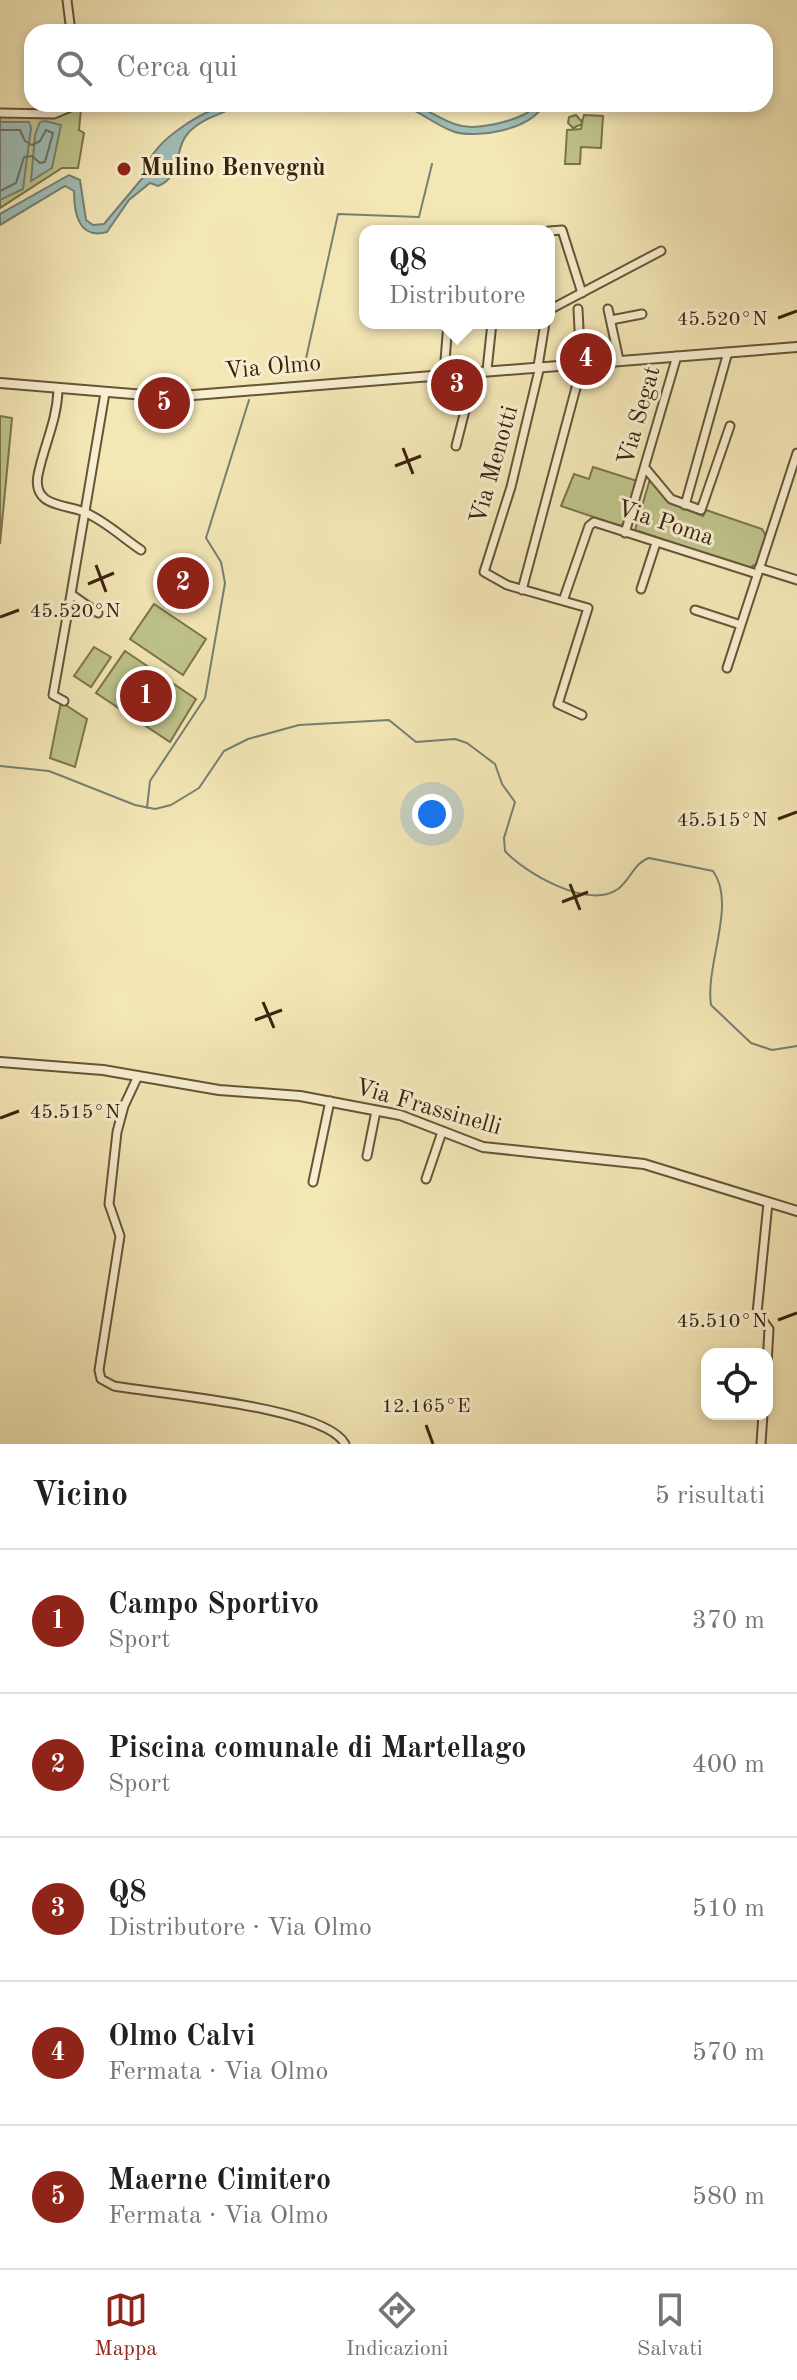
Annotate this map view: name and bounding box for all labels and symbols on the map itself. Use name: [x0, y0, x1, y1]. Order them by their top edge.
place label: Mulino Benvegnù: [140, 157, 325, 181]
marker: Mulino Benvegnù: [115, 160, 133, 178]
text: 45.520°N: [677, 310, 767, 330]
pin: 4: [560, 329, 612, 389]
street label: Via Olmo: [224, 352, 322, 384]
pin: 3: [431, 355, 483, 415]
street label: Via Segat: [614, 364, 666, 468]
pin: 5: [138, 373, 190, 433]
street label: Via Menotti: [467, 403, 523, 527]
street label: Via Poma: [614, 497, 717, 551]
pin: 2: [157, 553, 209, 613]
text: 45.520°N: [30, 602, 120, 622]
pin: 1: [120, 666, 172, 726]
your location: [412, 794, 452, 834]
text: 45.515°N: [677, 811, 767, 831]
street label: Via Frassinelli: [352, 1076, 504, 1140]
text: 45.515°N: [30, 1103, 120, 1123]
text: 45.510°N: [677, 1312, 767, 1332]
text: 12.165°E: [382, 1397, 471, 1417]

